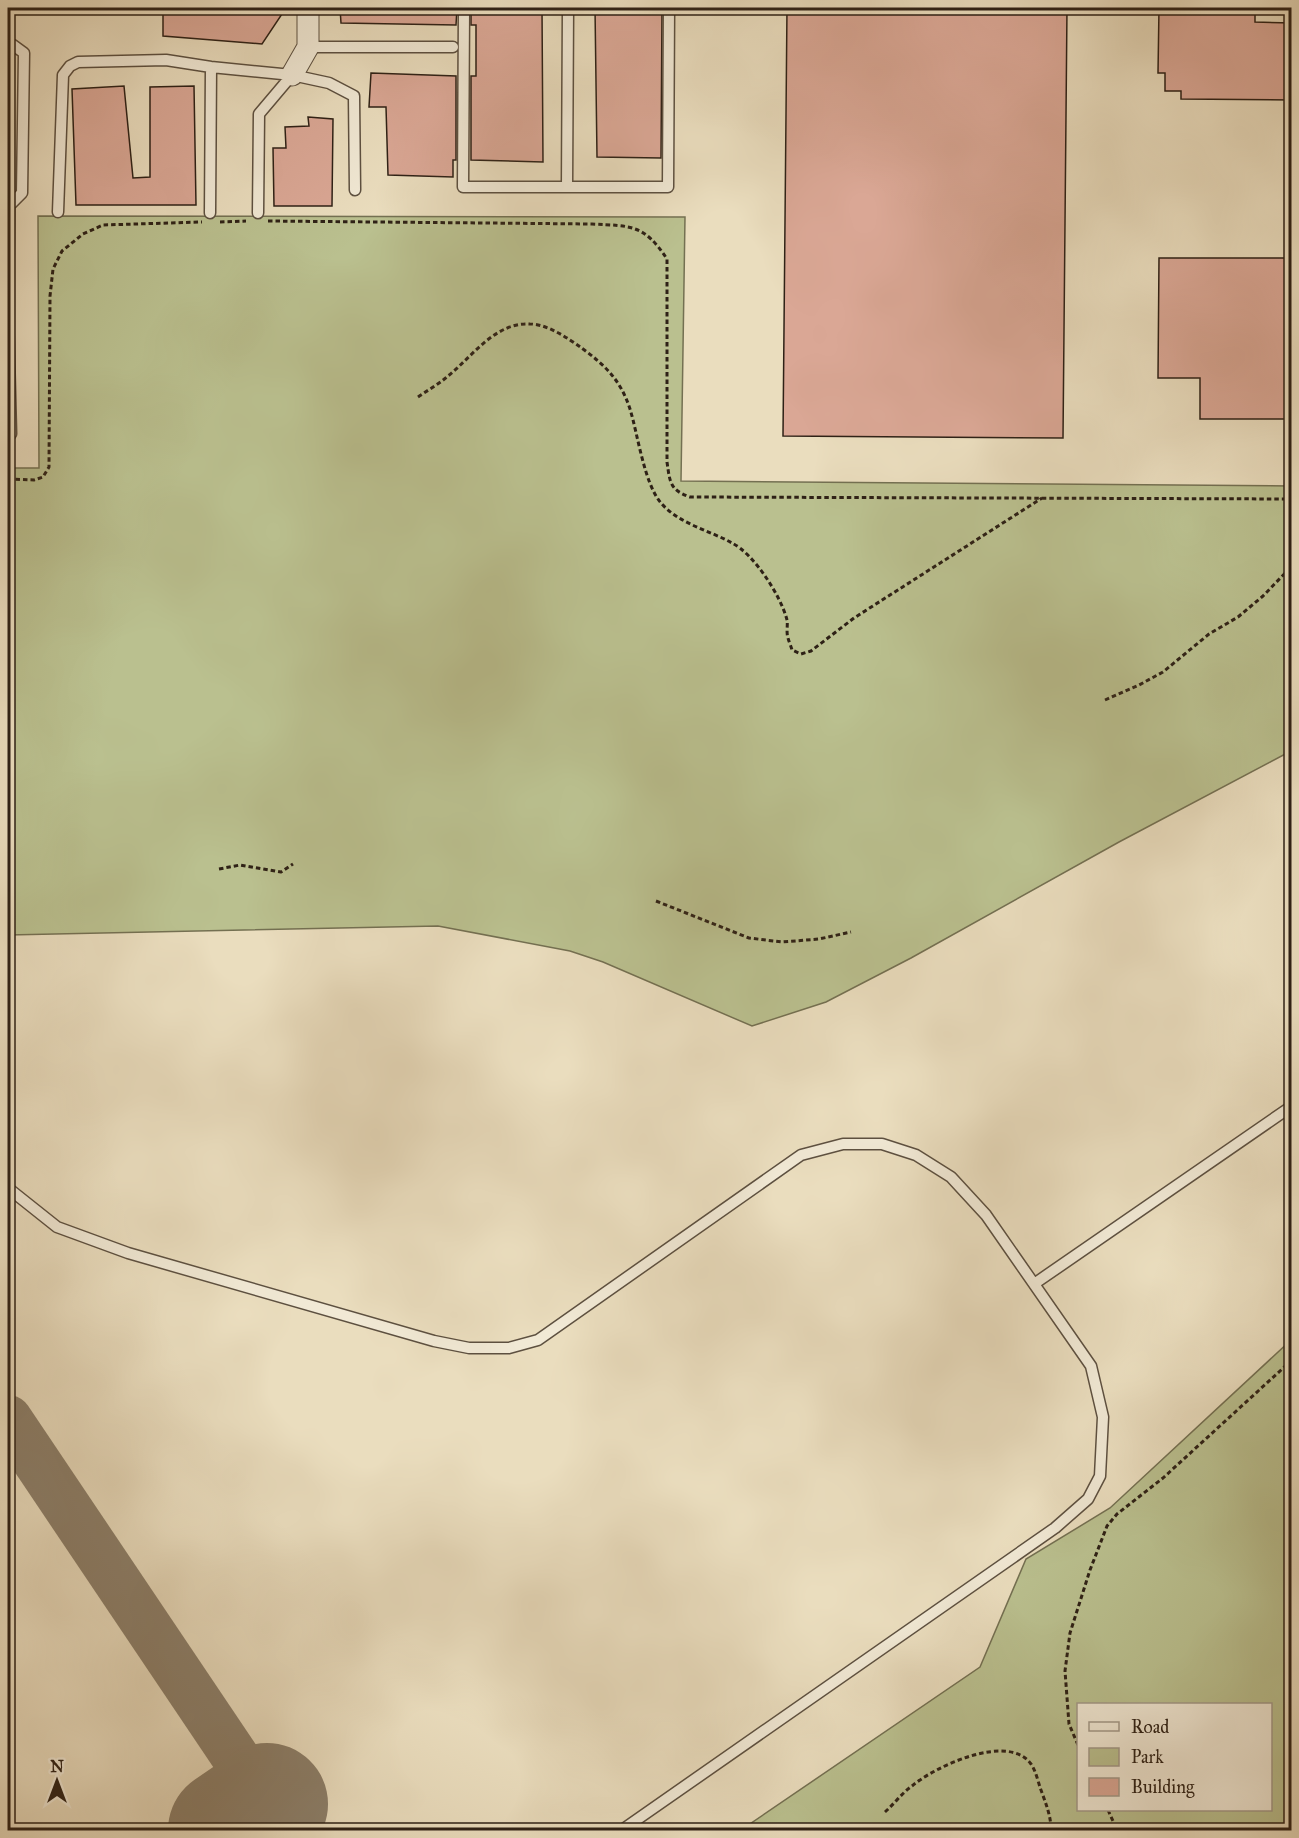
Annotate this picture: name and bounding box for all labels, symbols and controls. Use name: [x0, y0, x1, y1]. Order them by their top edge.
legend: [1077, 1703, 1272, 1811]
text: Road: [1131, 1716, 1169, 1738]
text: Park: [1131, 1746, 1164, 1768]
north arrow: [27, 1751, 87, 1811]
text: N: [50, 1757, 64, 1776]
text: Building: [1131, 1776, 1195, 1799]

